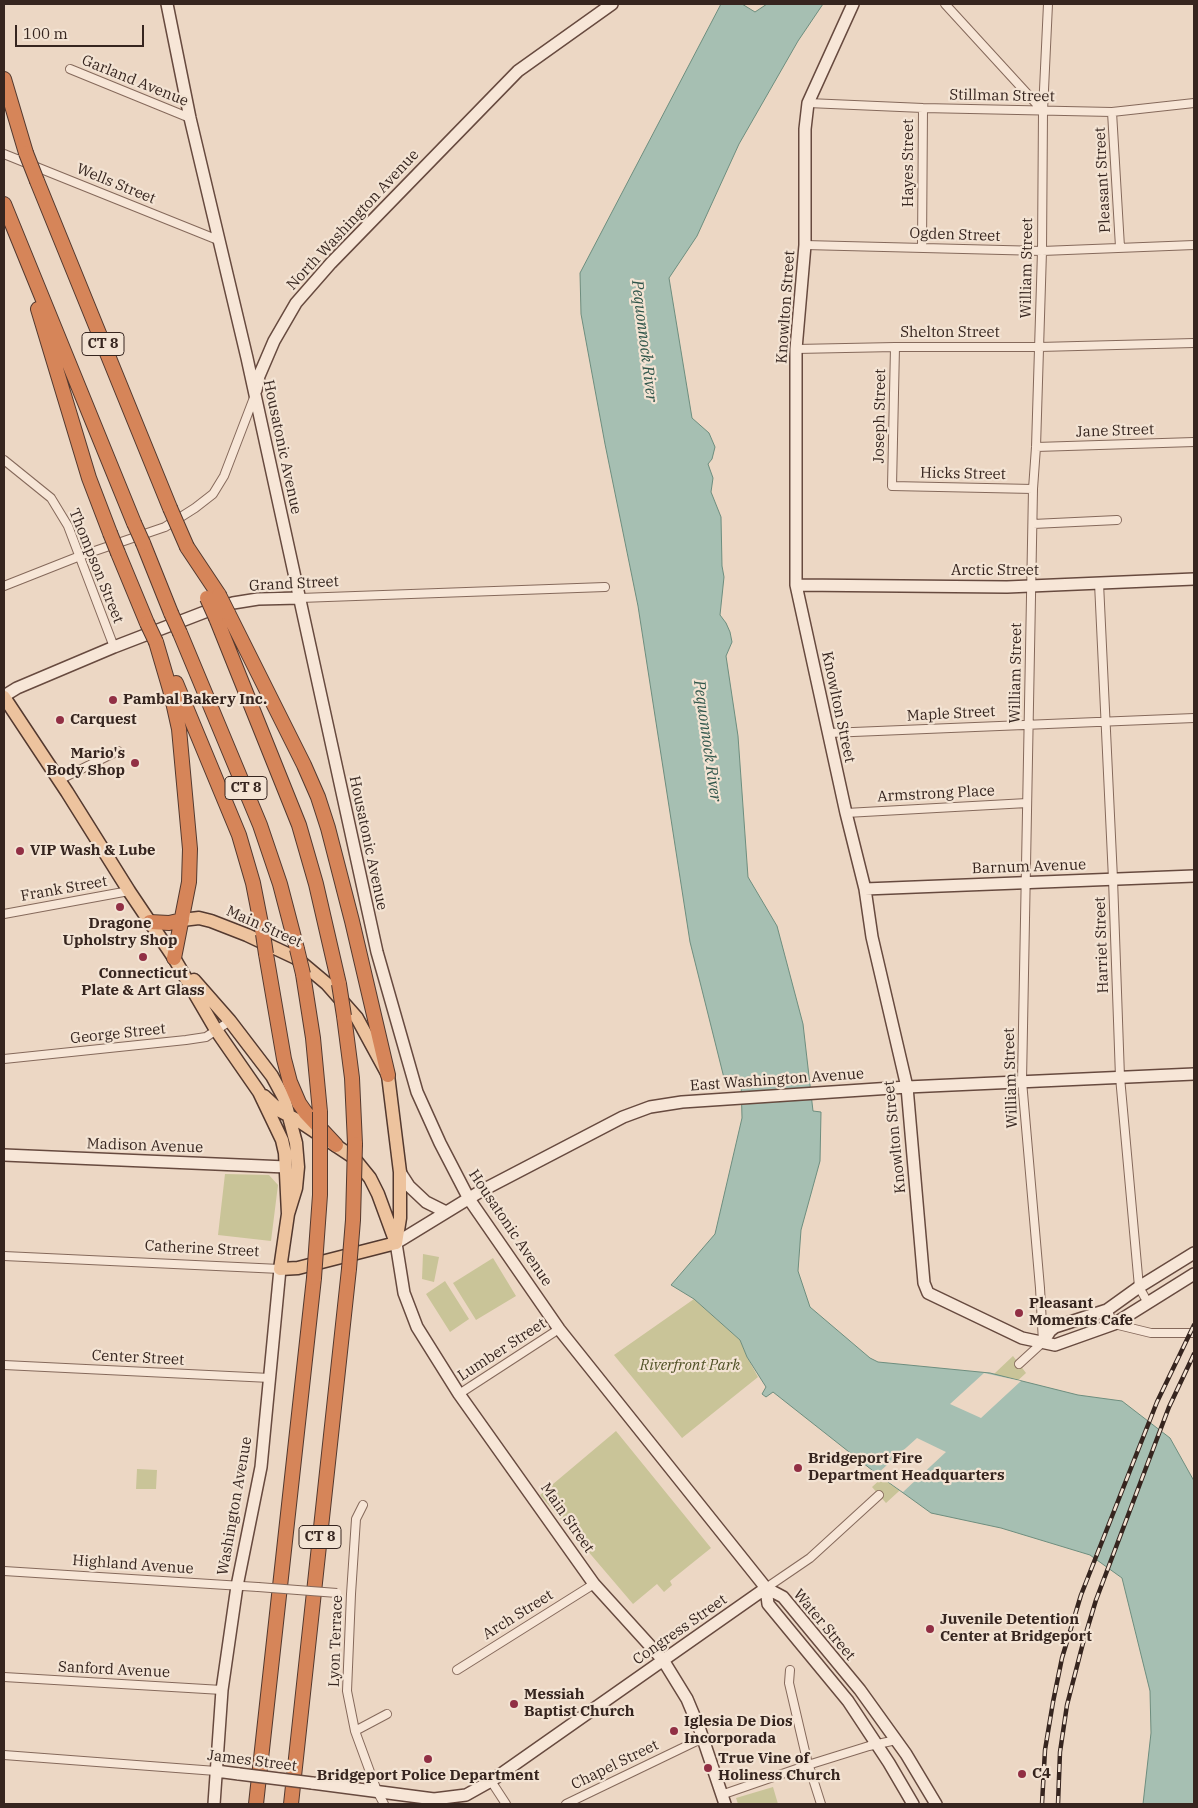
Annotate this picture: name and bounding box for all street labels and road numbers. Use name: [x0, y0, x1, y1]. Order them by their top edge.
street label: Garland Avenue: [79, 51, 191, 111]
street label: Stillman Street: [949, 86, 1055, 106]
street label: Hayes Street: [900, 119, 918, 207]
street label: Pleasant Street: [1091, 126, 1115, 234]
street label: North Washington Avenue: [283, 146, 423, 294]
street label: Wells Street: [74, 160, 158, 208]
street label: William Street: [1017, 217, 1037, 319]
street label: Ogden Street: [909, 224, 1001, 246]
street label: Knowlton Street: [773, 250, 799, 364]
street label: Shelton Street: [900, 324, 1000, 342]
road number: CT 8: [82, 332, 124, 356]
street label: Joseph Street: [870, 369, 890, 463]
street label: Housatonic Avenue: [259, 378, 305, 516]
street label: Jane Street: [1076, 421, 1154, 441]
street label: Hicks Street: [920, 464, 1006, 484]
street label: Thompson Street: [65, 506, 127, 626]
street label: Arctic Street: [951, 562, 1039, 580]
street label: Grand Street: [249, 573, 339, 595]
street label: William Street: [1006, 622, 1026, 724]
street label: Knowlton Street: [817, 650, 859, 764]
street label: Maple Street: [906, 703, 996, 725]
street label: Housatonic Avenue: [345, 774, 391, 912]
road number: CT 8: [225, 776, 267, 800]
street label: Armstrong Place: [877, 782, 995, 806]
street label: Barnum Avenue: [972, 856, 1086, 878]
street label: Frank Street: [19, 873, 109, 905]
street label: Harriet Street: [1091, 896, 1113, 994]
street label: Main Street: [223, 902, 305, 952]
street label: George Street: [69, 1020, 167, 1048]
street label: William Street: [1000, 1027, 1022, 1129]
street label: East Washington Avenue: [689, 1065, 865, 1095]
street label: Knowlton Street: [880, 1080, 910, 1194]
street label: Madison Avenue: [86, 1135, 204, 1157]
street label: Housatonic Avenue: [464, 1166, 556, 1290]
street label: Catherine Street: [144, 1237, 260, 1261]
street label: Lumber Street: [454, 1315, 550, 1385]
street label: Center Street: [91, 1347, 185, 1369]
street label: Washington Avenue: [214, 1435, 256, 1577]
street label: Main Street: [536, 1480, 598, 1556]
road number: CT 8: [299, 1525, 341, 1548]
street label: Highland Avenue: [72, 1552, 194, 1578]
street label: Arch Street: [479, 1586, 557, 1644]
street label: Water Street: [789, 1586, 859, 1664]
street label: Congress Street: [630, 1591, 730, 1669]
street label: Lyon Terrace: [325, 1595, 347, 1687]
street label: Sanford Avenue: [58, 1658, 170, 1682]
street label: Chapel Street: [568, 1736, 662, 1794]
street label: James Street: [206, 1747, 298, 1775]

